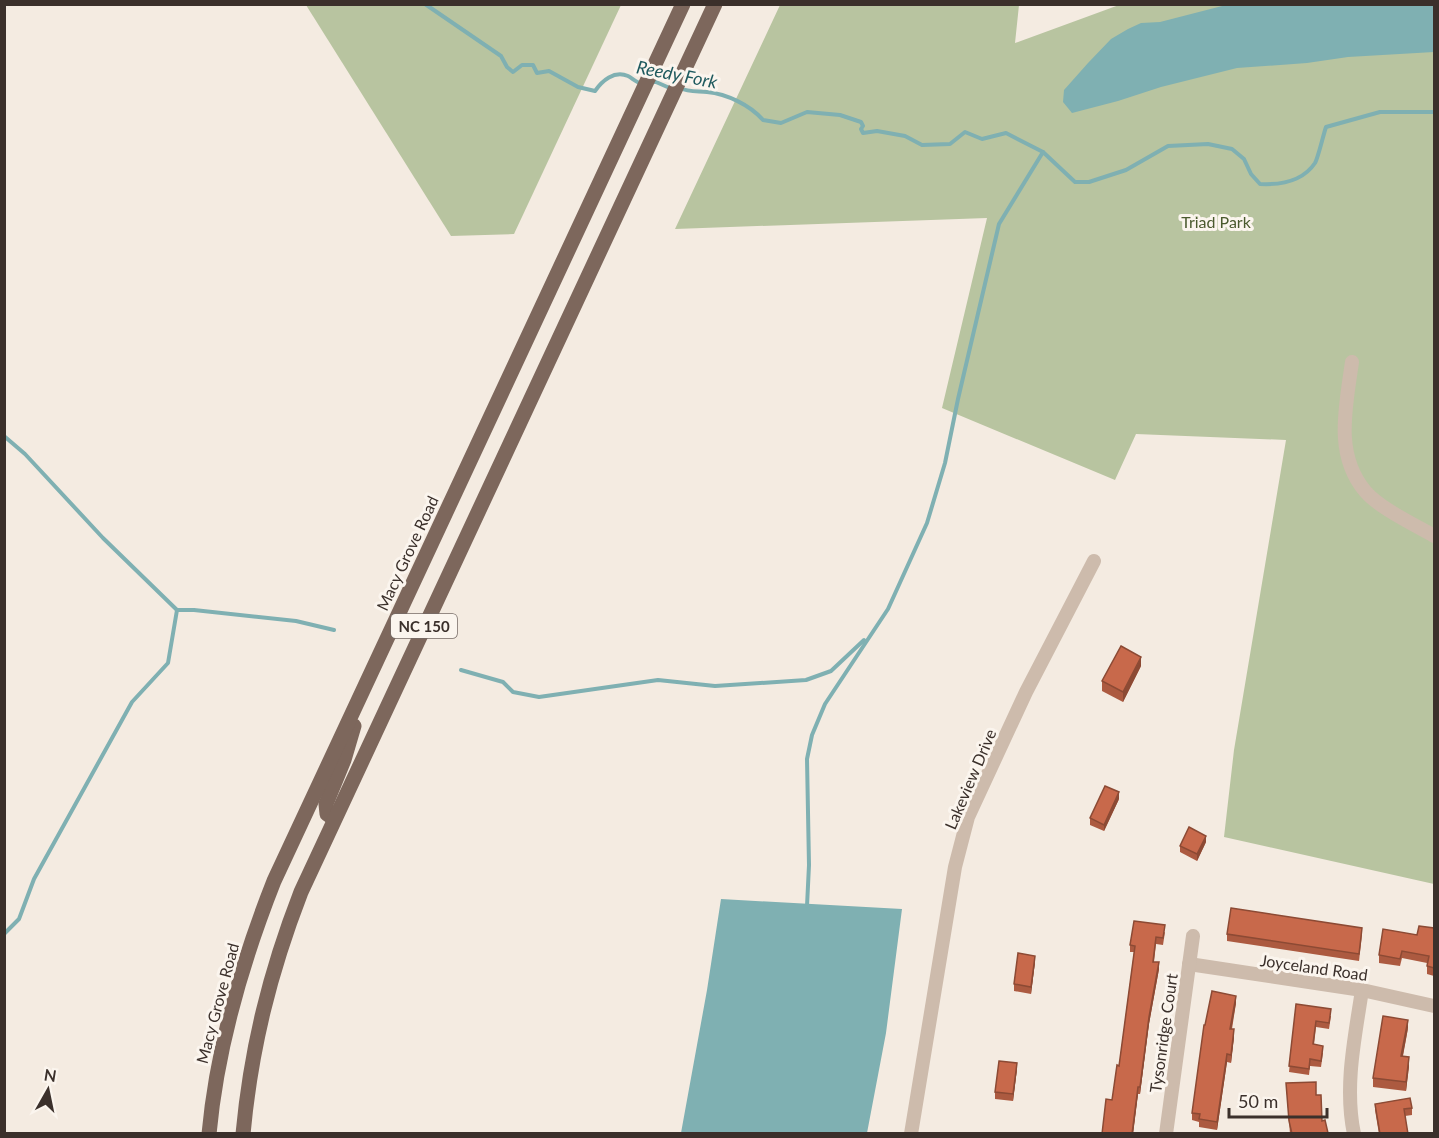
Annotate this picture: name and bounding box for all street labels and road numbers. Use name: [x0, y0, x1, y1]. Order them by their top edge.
street label: Macy Grove Road: [372, 493, 442, 613]
road number: NC 150: [391, 614, 457, 638]
street label: Lakeview Drive: [940, 726, 1000, 832]
street label: Macy Grove Road: [192, 941, 242, 1065]
street label: Joyceland Road: [1259, 950, 1369, 984]
street label: Tysonridge Court: [1145, 972, 1181, 1094]

